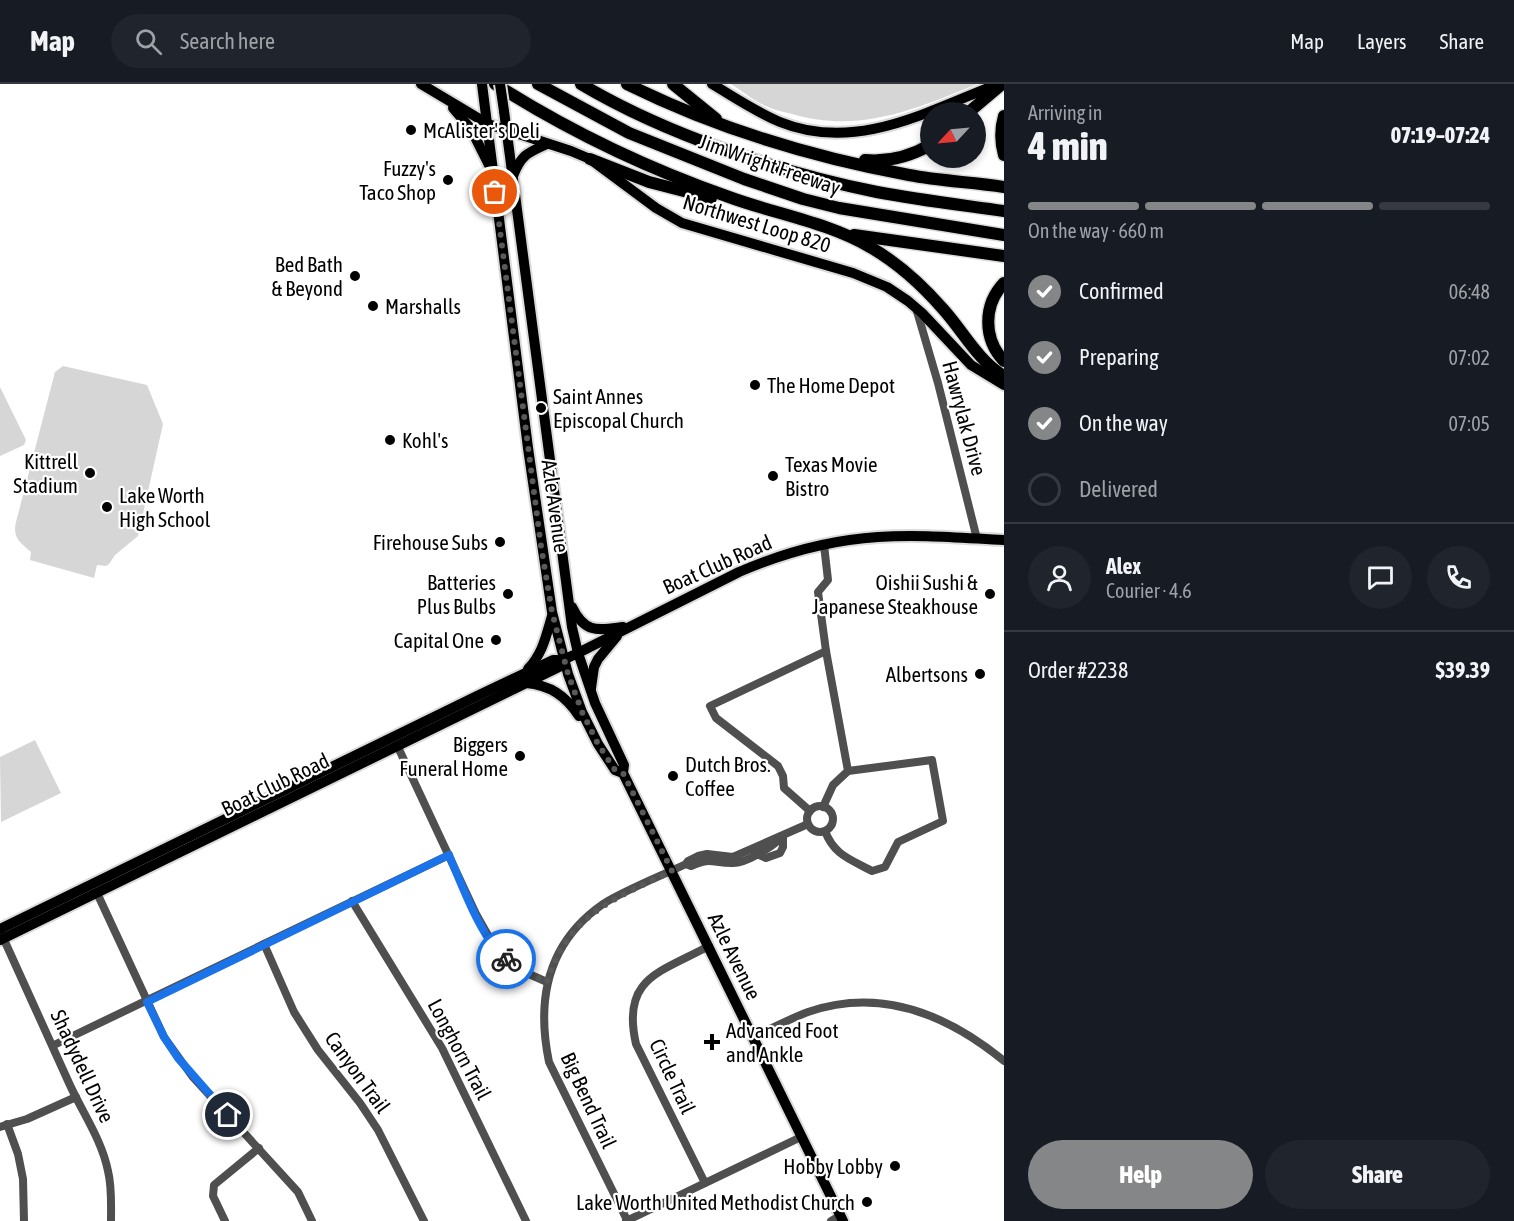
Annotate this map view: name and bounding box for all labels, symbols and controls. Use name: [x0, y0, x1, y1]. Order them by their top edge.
search box: [111, 14, 531, 68]
text: Map: [30, 25, 75, 57]
icon: search: [132, 25, 165, 58]
text: Search here: [180, 28, 275, 54]
text: Map: [1290, 29, 1324, 53]
text: Layers: [1357, 29, 1407, 53]
text: Share: [1440, 29, 1484, 53]
text: Arriving in: [1028, 101, 1102, 124]
north arrow: [920, 102, 986, 168]
map controls: [920, 102, 986, 168]
place label: McAlister's Deli: [423, 118, 540, 142]
text: 07:19–07:24: [1391, 122, 1490, 148]
marker: McAlister's Deli: [404, 123, 418, 137]
text: 4 min: [1028, 124, 1108, 168]
street label: Jim Wright Freeway: [696, 129, 844, 199]
place label: Fuzzy's Taco Shop: [359, 156, 436, 204]
pin: [469, 166, 520, 217]
marker: Fuzzy's Taco Shop: [441, 173, 455, 187]
icon: bag: [478, 175, 511, 208]
street label: Northwest Loop 820: [680, 189, 834, 257]
text: On the way · 660 m: [1028, 219, 1164, 242]
place label: Bed Bath & Beyond: [271, 252, 343, 300]
marker: Bed Bath & Beyond: [348, 269, 362, 283]
icon: check: [1028, 275, 1061, 308]
text: Confirmed: [1079, 278, 1164, 304]
text: 06:48: [1449, 280, 1490, 303]
place label: Marshalls: [385, 294, 461, 318]
marker: Marshalls: [366, 299, 380, 313]
icon: check: [1028, 341, 1061, 374]
text: Preparing: [1079, 344, 1159, 370]
text: 07:02: [1448, 346, 1490, 369]
street label: Hawrylak Drive: [938, 358, 992, 478]
place label: The Home Depot: [767, 373, 895, 397]
marker: The Home Depot: [748, 378, 762, 392]
place label: Saint Annes Episcopal Church: [553, 384, 684, 432]
marker: Saint Annes Episcopal Church: [534, 401, 548, 415]
icon: check: [1028, 407, 1061, 440]
text: On the way: [1079, 410, 1168, 436]
text: 07:05: [1448, 412, 1490, 435]
place label: Kohl's: [402, 428, 448, 452]
marker: Kohl's: [383, 433, 397, 447]
place label: Kittrell Stadium: [13, 449, 78, 497]
place label: Texas Movie Bistro: [785, 452, 878, 500]
street label: Azle Avenue: [538, 458, 574, 554]
marker: Kittrell Stadium: [83, 466, 97, 480]
marker: Texas Movie Bistro: [766, 469, 780, 483]
text: Delivered: [1079, 476, 1158, 502]
place label: Lake Worth High School: [119, 483, 211, 531]
marker: Lake Worth High School: [100, 500, 114, 514]
street label: Boat Club Road: [659, 529, 775, 599]
place label: Firehouse Subs: [373, 530, 488, 554]
marker: Firehouse Subs: [493, 535, 507, 549]
button: person: [1028, 546, 1091, 609]
button: chat: [1349, 546, 1412, 609]
button: phone: [1427, 546, 1490, 609]
text: Alex: [1106, 553, 1141, 579]
place label: Batteries Plus Bulbs: [417, 570, 496, 618]
place label: Oishii Sushi & Japanese Steakhouse: [812, 570, 978, 618]
text: Courier · 4.6: [1106, 579, 1192, 602]
marker: Batteries Plus Bulbs: [501, 587, 515, 601]
marker: Oishii Sushi & Japanese Steakhouse: [983, 587, 997, 601]
place label: Capital One: [394, 628, 484, 652]
marker: Capital One: [489, 633, 503, 647]
text: Order #2238: [1028, 657, 1128, 683]
text: $39.39: [1435, 657, 1490, 683]
place label: Albertsons: [886, 662, 968, 686]
marker: Albertsons: [973, 667, 987, 681]
place label: Biggers Funeral Home: [399, 732, 508, 780]
street label: Boat Club Road: [217, 748, 333, 820]
marker: Biggers Funeral Home: [513, 749, 527, 763]
place label: Dutch Bros. Coffee: [685, 752, 771, 800]
marker: Dutch Bros. Coffee: [666, 769, 680, 783]
street label: Azle Avenue: [704, 909, 766, 1003]
courier: [476, 929, 536, 989]
icon: bike: [490, 943, 523, 976]
street label: Longhorn Trail: [423, 995, 497, 1104]
street label: Shadydell Drive: [46, 1006, 120, 1126]
place label: Advanced Foot and Ankle: [726, 1018, 839, 1066]
street label: Canyon Trail: [320, 1027, 396, 1118]
marker: Advanced Foot and Ankle: [703, 1033, 721, 1051]
street label: Circle Trail: [645, 1035, 701, 1118]
street label: Big Bend Trail: [556, 1048, 622, 1152]
pin: [202, 1089, 253, 1140]
icon: home: [211, 1098, 244, 1131]
button: Help: [1028, 1140, 1253, 1209]
button: Share: [1265, 1140, 1490, 1209]
place label: Hobby Lobby: [783, 1154, 883, 1178]
marker: Hobby Lobby: [888, 1159, 902, 1173]
place label: Lake Worth United Methodist Church: [576, 1190, 855, 1214]
marker: Lake Worth United Methodist Church: [860, 1195, 874, 1209]

